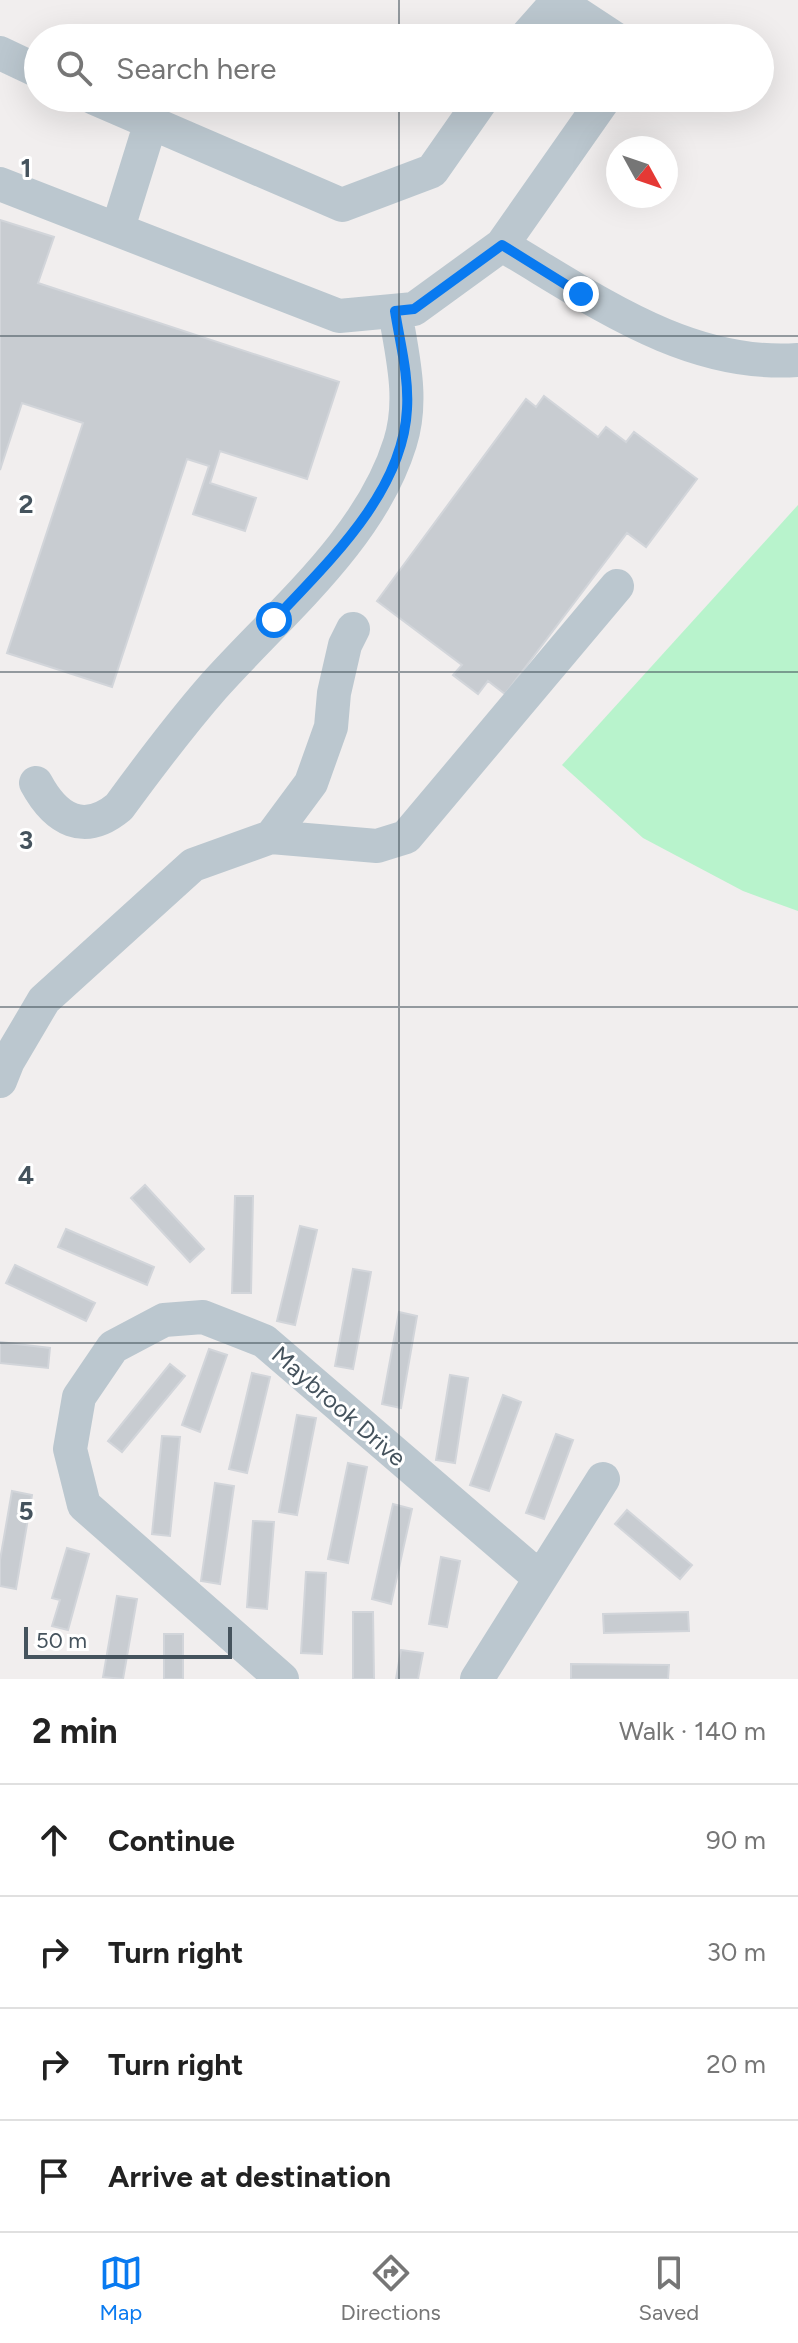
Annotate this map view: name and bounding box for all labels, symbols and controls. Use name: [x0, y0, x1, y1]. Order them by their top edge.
search box: [24, 24, 774, 112]
icon: search: [52, 46, 96, 90]
text: Search here: [116, 50, 276, 87]
north arrow: [606, 136, 678, 208]
text: 1: [21, 152, 31, 184]
route end: [563, 276, 599, 312]
text: 2: [18, 488, 34, 520]
route start: [256, 602, 292, 638]
text: 3: [19, 824, 33, 856]
text: 4: [18, 1159, 34, 1191]
street label: Maybrook Drive: [266, 1340, 412, 1472]
text: 5: [18, 1495, 34, 1527]
scale bar: [24, 1623, 232, 1659]
text: 50 m: [36, 1627, 87, 1654]
text: 2 min: [32, 1711, 118, 1752]
text: Walk · 140 m: [619, 1715, 766, 1747]
icon: ahead: [32, 1818, 76, 1862]
text: Continue: [108, 1822, 235, 1859]
text: 90 m: [706, 1824, 766, 1856]
icon: right: [32, 1930, 76, 1974]
text: Turn right: [108, 1934, 243, 1971]
text: 30 m: [707, 1936, 766, 1968]
icon: right: [32, 2042, 76, 2086]
text: Turn right: [108, 2046, 243, 2083]
text: 20 m: [706, 2048, 766, 2080]
icon: arrive: [32, 2154, 76, 2198]
text: Arrive at destination: [108, 2158, 391, 2195]
tab: Map: [99, 2251, 143, 2326]
tab: Directions: [341, 2251, 441, 2326]
tab: Saved: [638, 2251, 699, 2326]

